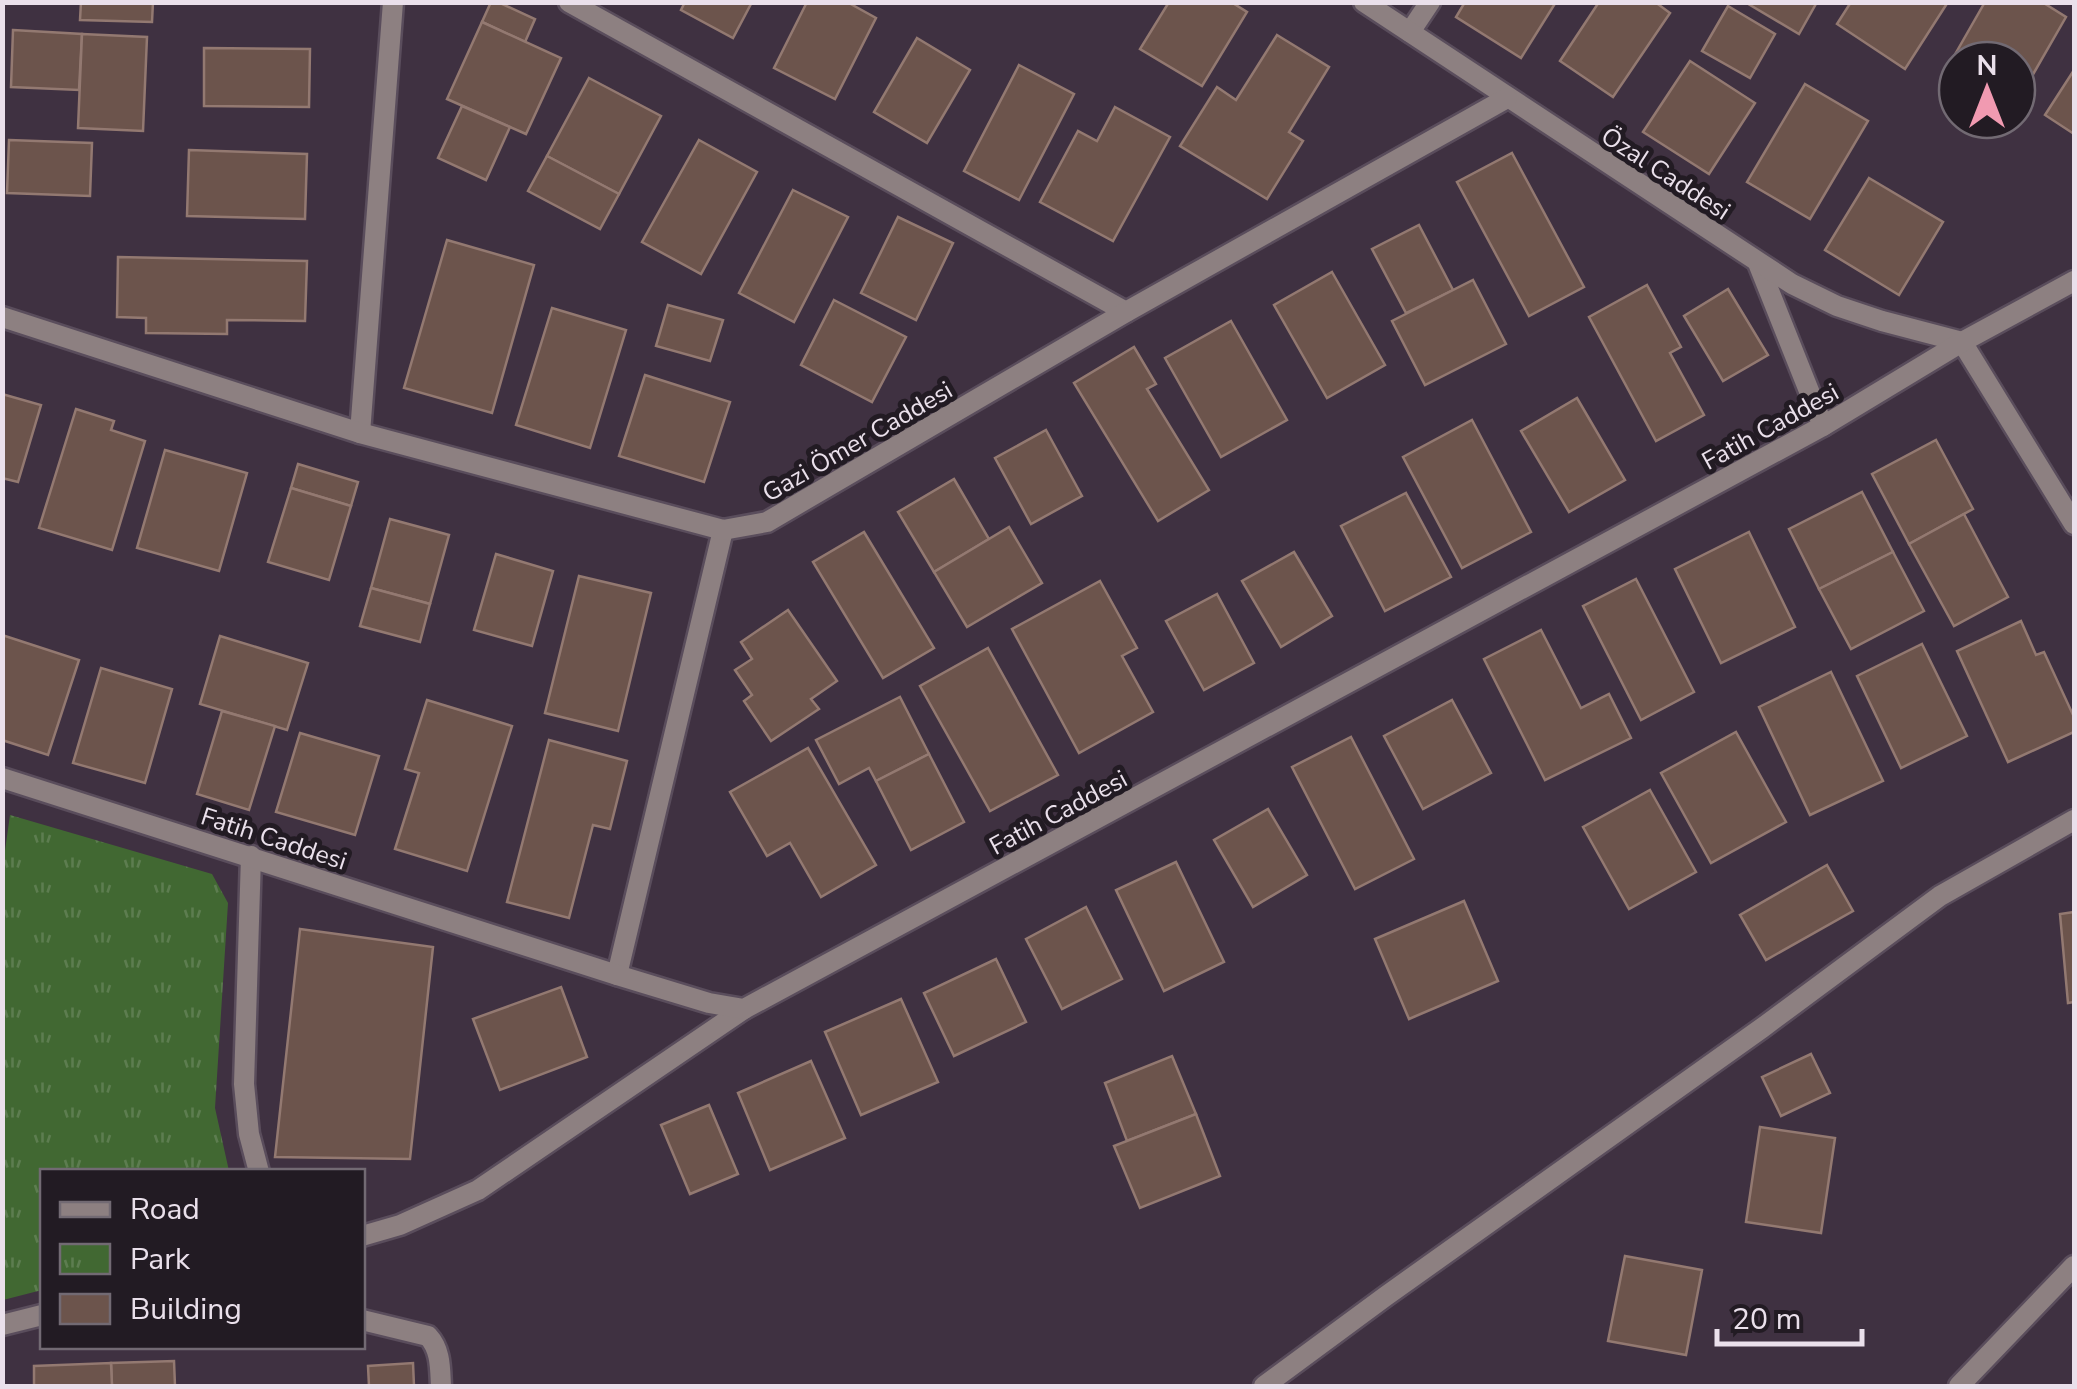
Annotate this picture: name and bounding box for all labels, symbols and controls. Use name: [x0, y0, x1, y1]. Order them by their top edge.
north arrow: [1937, 40, 2037, 140]
text: N: [1977, 47, 1997, 85]
street label: Özal Caddesi: [1594, 119, 1737, 228]
street label: Gazi Ömer Caddesi: [756, 374, 959, 510]
street label: Fatih Caddesi: [1696, 375, 1845, 478]
street label: Fatih Caddesi: [984, 762, 1133, 863]
street label: Fatih Caddesi: [196, 799, 351, 879]
legend: [40, 1169, 365, 1349]
text: Road: [130, 1189, 200, 1230]
text: Park: [130, 1239, 191, 1280]
scale bar: [1717, 1284, 1862, 1346]
text: Building: [130, 1289, 242, 1330]
text: 20 m: [1732, 1299, 1801, 1340]

